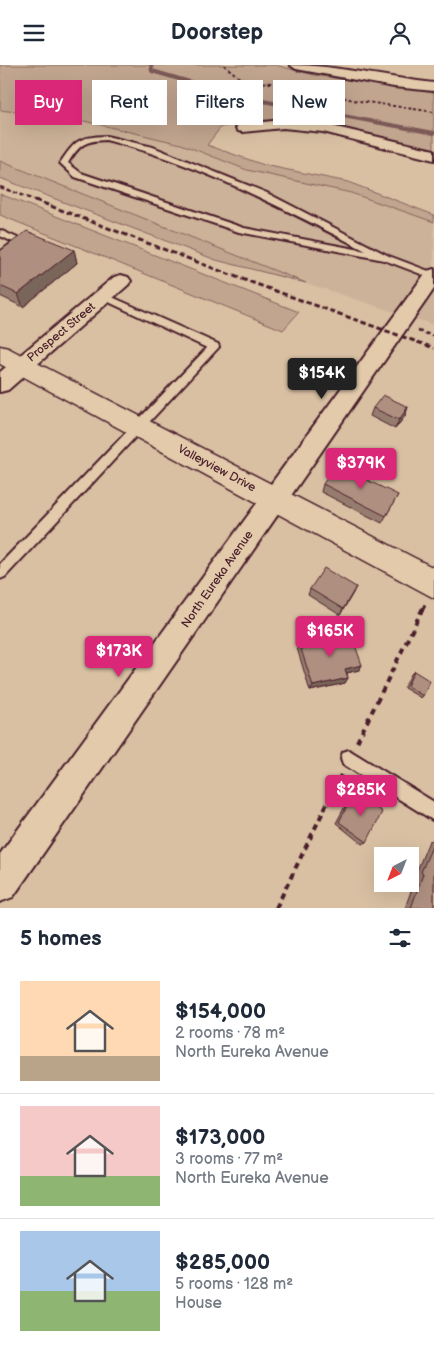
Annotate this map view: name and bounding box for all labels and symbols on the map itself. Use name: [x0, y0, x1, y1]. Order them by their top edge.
street label: Prospect Street: [24, 299, 99, 365]
pin: $154K: [287, 357, 357, 400]
street label: Valleyview Drive: [175, 442, 258, 495]
pin: $379K: [326, 447, 396, 490]
street label: North Eureka Avenue: [178, 528, 257, 631]
pin: $165K: [295, 615, 365, 658]
pin: $173K: [84, 635, 154, 678]
pin: $285K: [326, 775, 396, 817]
north arrow: [374, 847, 419, 893]

